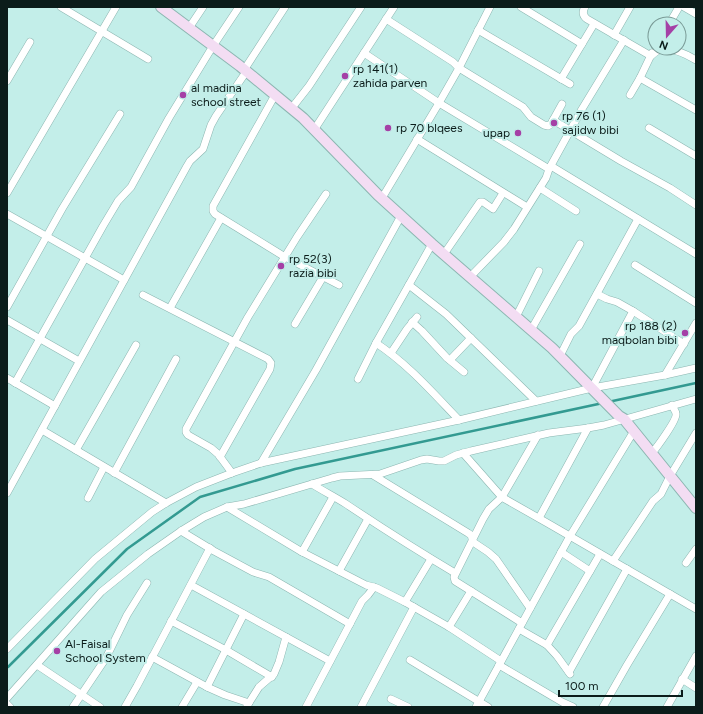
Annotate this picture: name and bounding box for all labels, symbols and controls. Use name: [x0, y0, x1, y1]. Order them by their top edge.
north arrow: [647, 16, 687, 56]
text: N: [658, 37, 670, 52]
place label: rp 141(1) zahida parven: [353, 62, 428, 90]
marker: rp 141(1) zahida parven: [340, 71, 350, 81]
place label: al madina school street: [191, 81, 262, 109]
marker: al madina school street: [178, 90, 188, 100]
place label: rp 76 (1) sajidw bibi: [562, 109, 619, 137]
marker: rp 76 (1) sajidw bibi: [549, 118, 559, 128]
place label: rp 70 blqees: [396, 121, 463, 135]
marker: rp 70 blqees: [383, 123, 393, 133]
place label: upap: [483, 126, 510, 140]
marker: upap: [513, 128, 523, 138]
place label: rp 52(3) razia bibi: [289, 252, 337, 280]
marker: rp 52(3) razia bibi: [276, 261, 286, 271]
place label: rp 188 (2) maqbolan bibi: [602, 319, 677, 347]
marker: rp 188 (2) maqbolan bibi: [680, 328, 690, 338]
place label: Al-Faisal School System: [65, 637, 146, 665]
marker: Al-Faisal School System: [52, 646, 62, 656]
scale bar: [559, 672, 682, 698]
text: 100 m: [565, 679, 599, 693]

